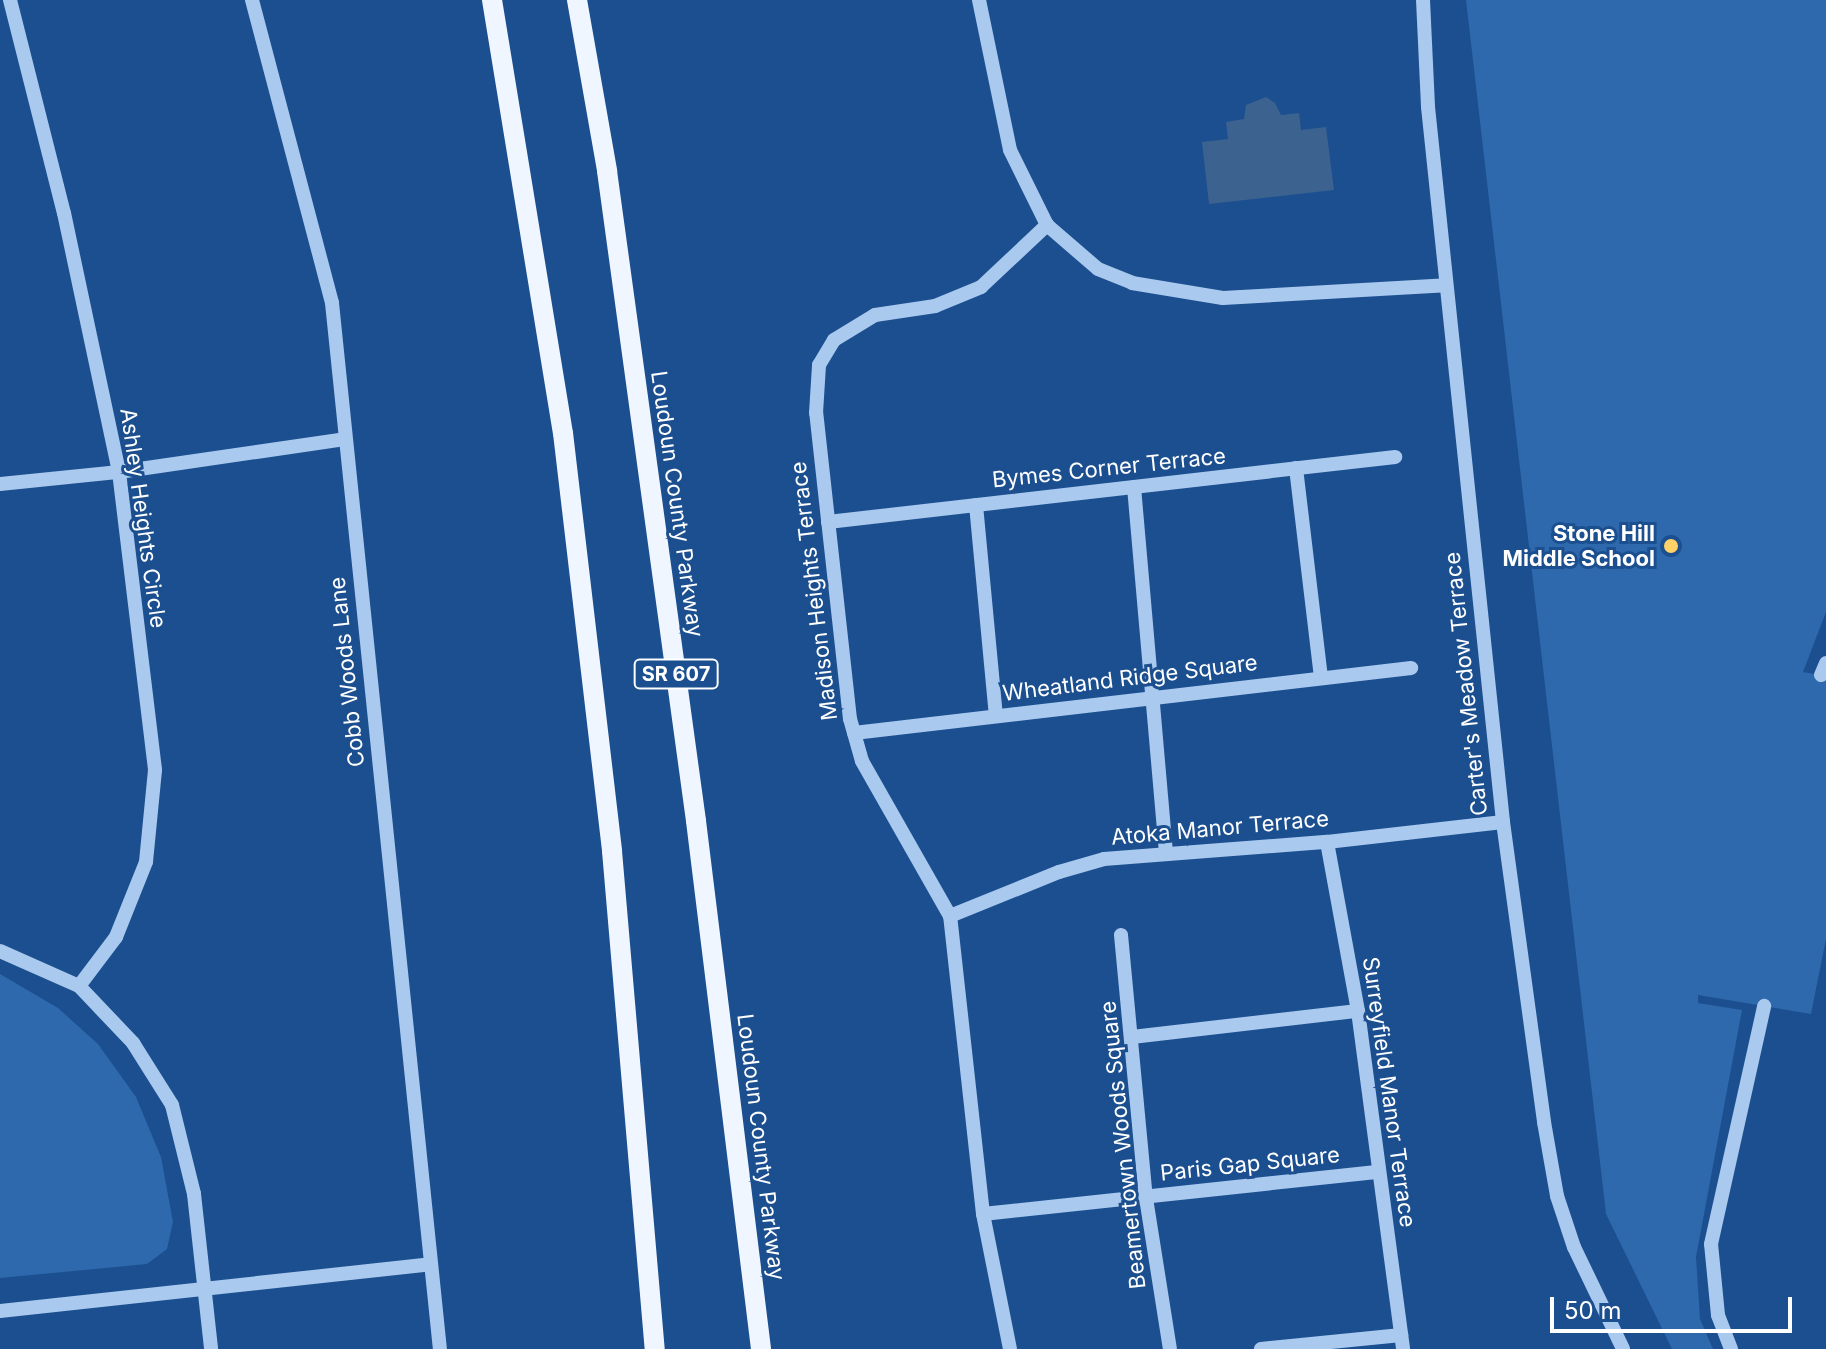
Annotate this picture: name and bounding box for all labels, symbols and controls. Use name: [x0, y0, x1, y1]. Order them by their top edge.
street label: Loudoun County Parkway: [645, 369, 709, 639]
street label: Ashley Heights Circle: [114, 406, 172, 630]
street label: Bymes Corner Terrace: [991, 443, 1227, 493]
street label: Madison Heights Terrace: [785, 460, 843, 722]
place label: Stone Hill Middle School: [1503, 520, 1655, 572]
marker: Stone Hill Middle School: [1662, 537, 1680, 555]
street label: Carter's Meadow Terrace: [1439, 551, 1493, 817]
street label: Cobb Woods Lane: [324, 576, 370, 768]
street label: Wheatland Ridge Square: [1001, 649, 1259, 707]
road number: SR 607: [632, 658, 720, 690]
street label: Atoka Manor Terrace: [1110, 805, 1330, 851]
street label: Surreyfield Manor Terrace: [1357, 955, 1421, 1229]
street label: Beamertown Woods Square: [1095, 1000, 1151, 1290]
street label: Loudoun County Parkway: [732, 1012, 790, 1282]
street label: Paris Gap Square: [1159, 1141, 1341, 1187]
scale bar: [1554, 1281, 1796, 1331]
text: 50 m: [1564, 1296, 1622, 1325]

